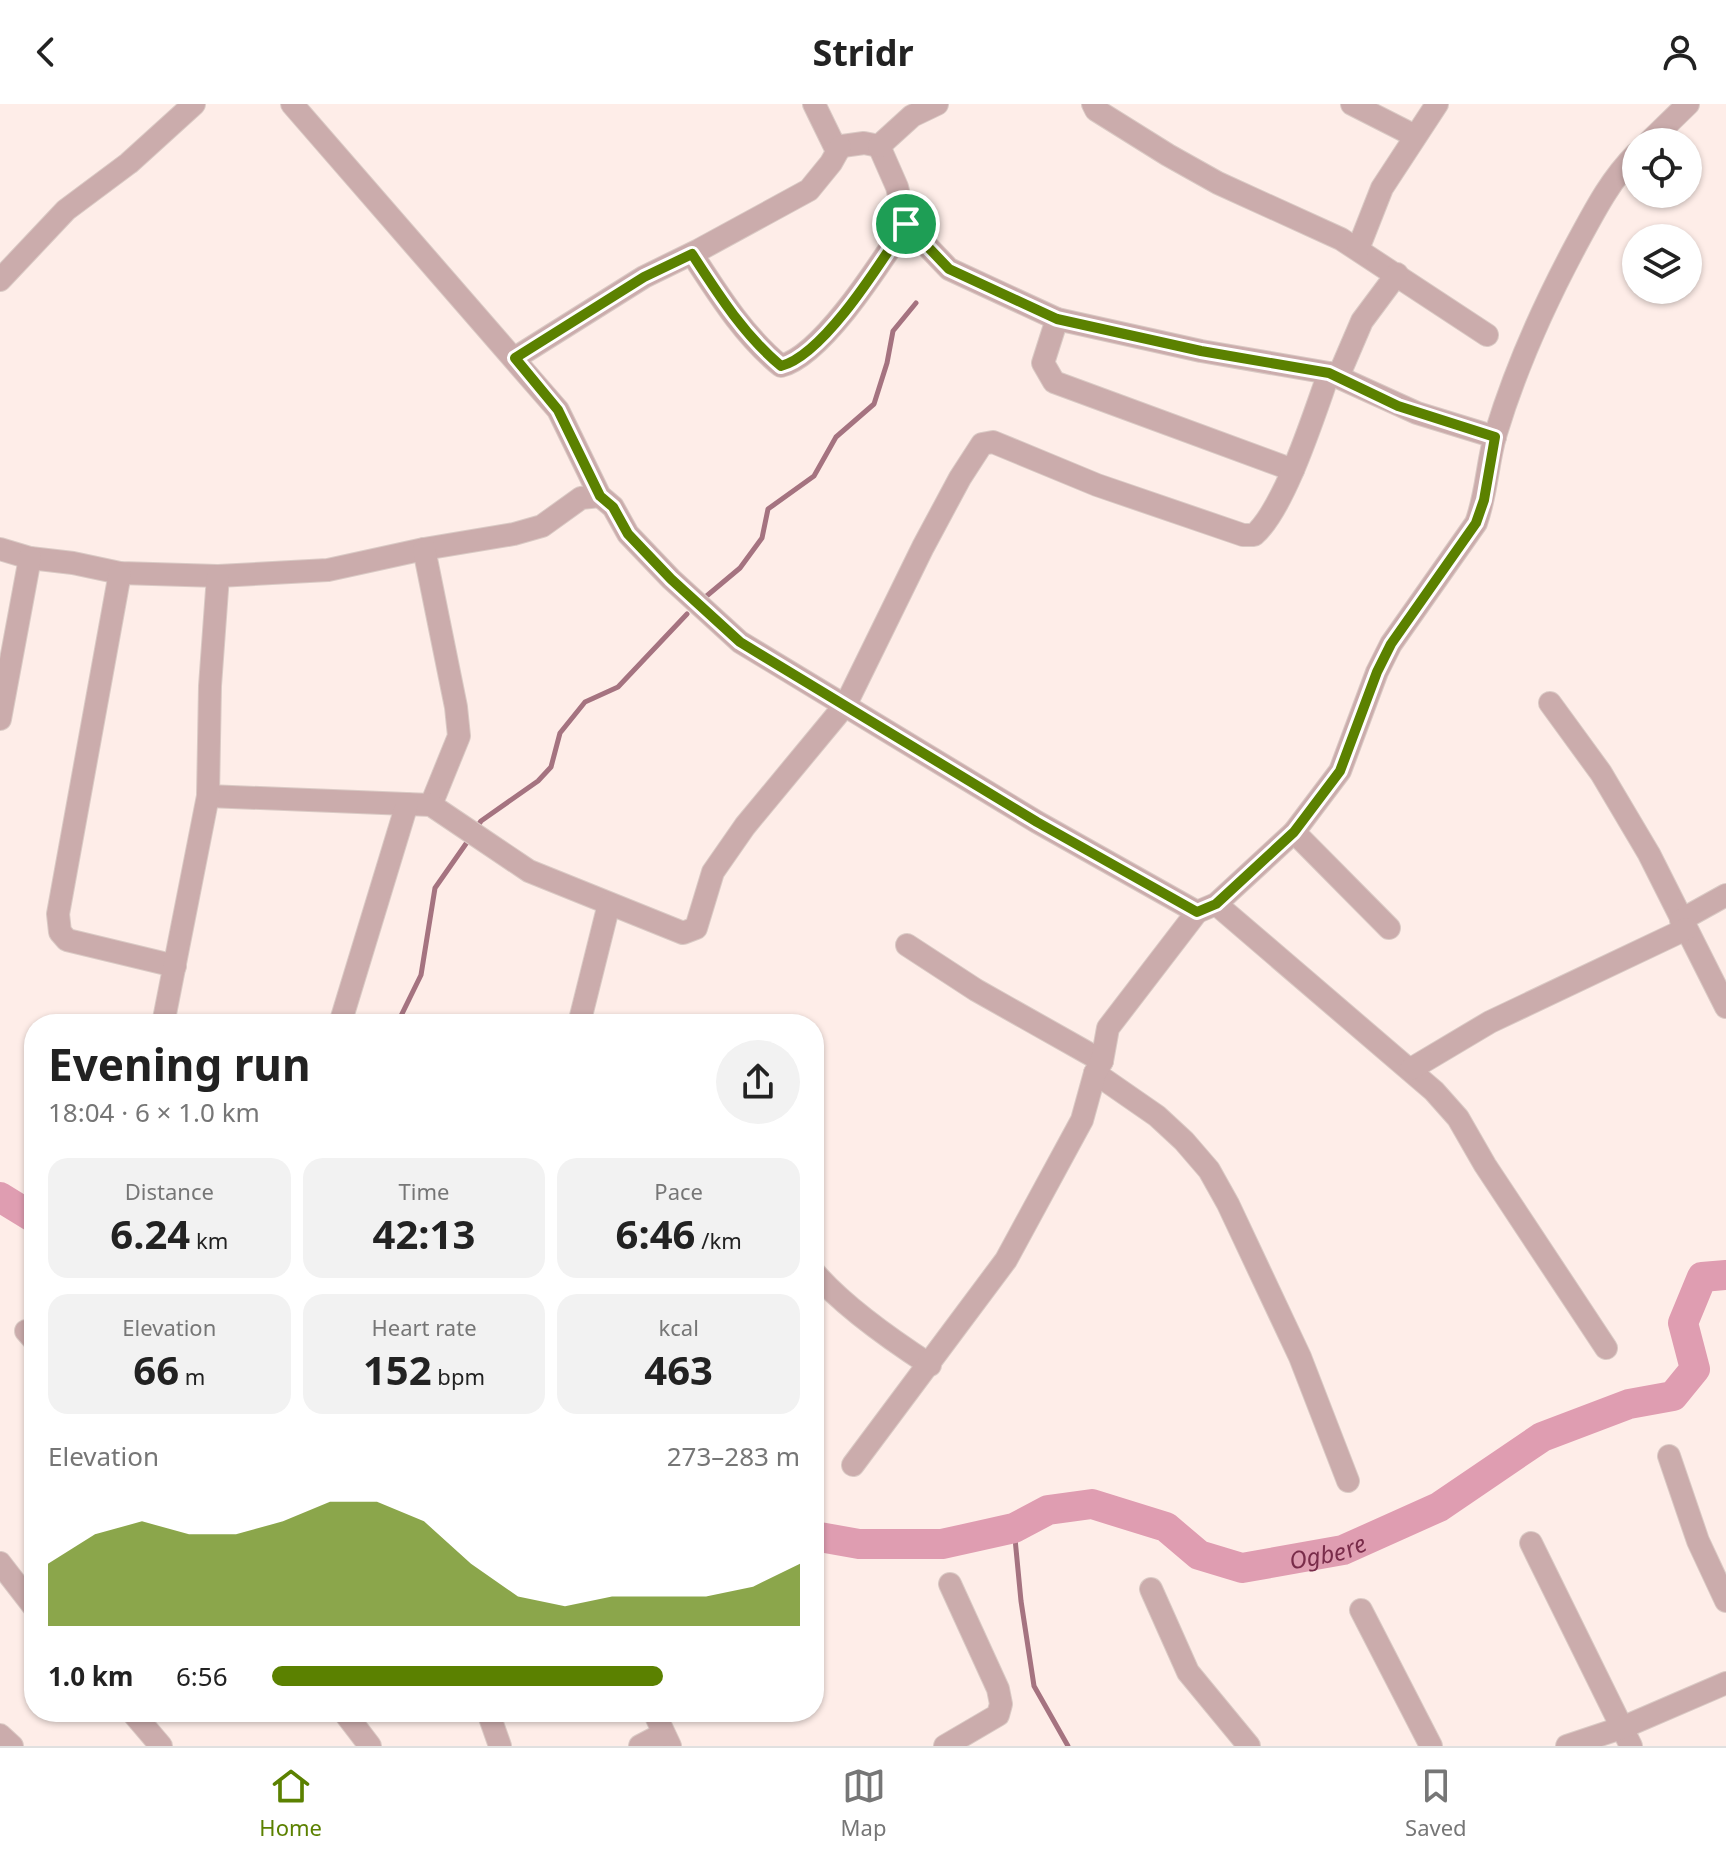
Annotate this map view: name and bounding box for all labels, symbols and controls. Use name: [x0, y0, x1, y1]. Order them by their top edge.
text: Stridr: [812, 28, 914, 77]
icon: back: [24, 30, 68, 74]
icon: person: [1658, 30, 1702, 74]
map controls: [1622, 128, 1702, 304]
button: locate: [1622, 128, 1702, 208]
pin: [872, 190, 940, 258]
icon: arrive: [884, 202, 928, 246]
button: layers: [1622, 224, 1702, 304]
text: Evening run: [48, 1034, 311, 1094]
button: share: [716, 1040, 800, 1124]
text: 18:04 · 6 × 1.0 km: [48, 1094, 260, 1130]
text: Distance: [125, 1176, 214, 1206]
text: Time: [399, 1176, 449, 1206]
text: Pace: [654, 1176, 703, 1206]
text: 6.24: [110, 1206, 190, 1261]
text: 42:13: [373, 1206, 475, 1261]
text: 6:46: [616, 1206, 695, 1261]
text: km: [190, 1225, 228, 1255]
text: /km: [695, 1225, 742, 1255]
text: Elevation: [122, 1312, 216, 1342]
text: Heart rate: [371, 1312, 477, 1342]
text: kcal: [659, 1312, 699, 1342]
text: 66: [133, 1342, 179, 1397]
text: 152: [363, 1342, 432, 1397]
text: 463: [644, 1342, 713, 1397]
text: m: [179, 1361, 205, 1391]
text: bpm: [432, 1361, 485, 1391]
text: Elevation: [48, 1438, 159, 1474]
text: 273–283 m: [667, 1438, 800, 1474]
water label: Ogbere: [1286, 1525, 1371, 1576]
text: 1.0 km: [48, 1658, 133, 1694]
text: 6:56: [176, 1658, 228, 1694]
tab: Home: [259, 1764, 322, 1842]
tab: Map: [841, 1764, 886, 1842]
tab: Saved: [1405, 1764, 1467, 1842]

